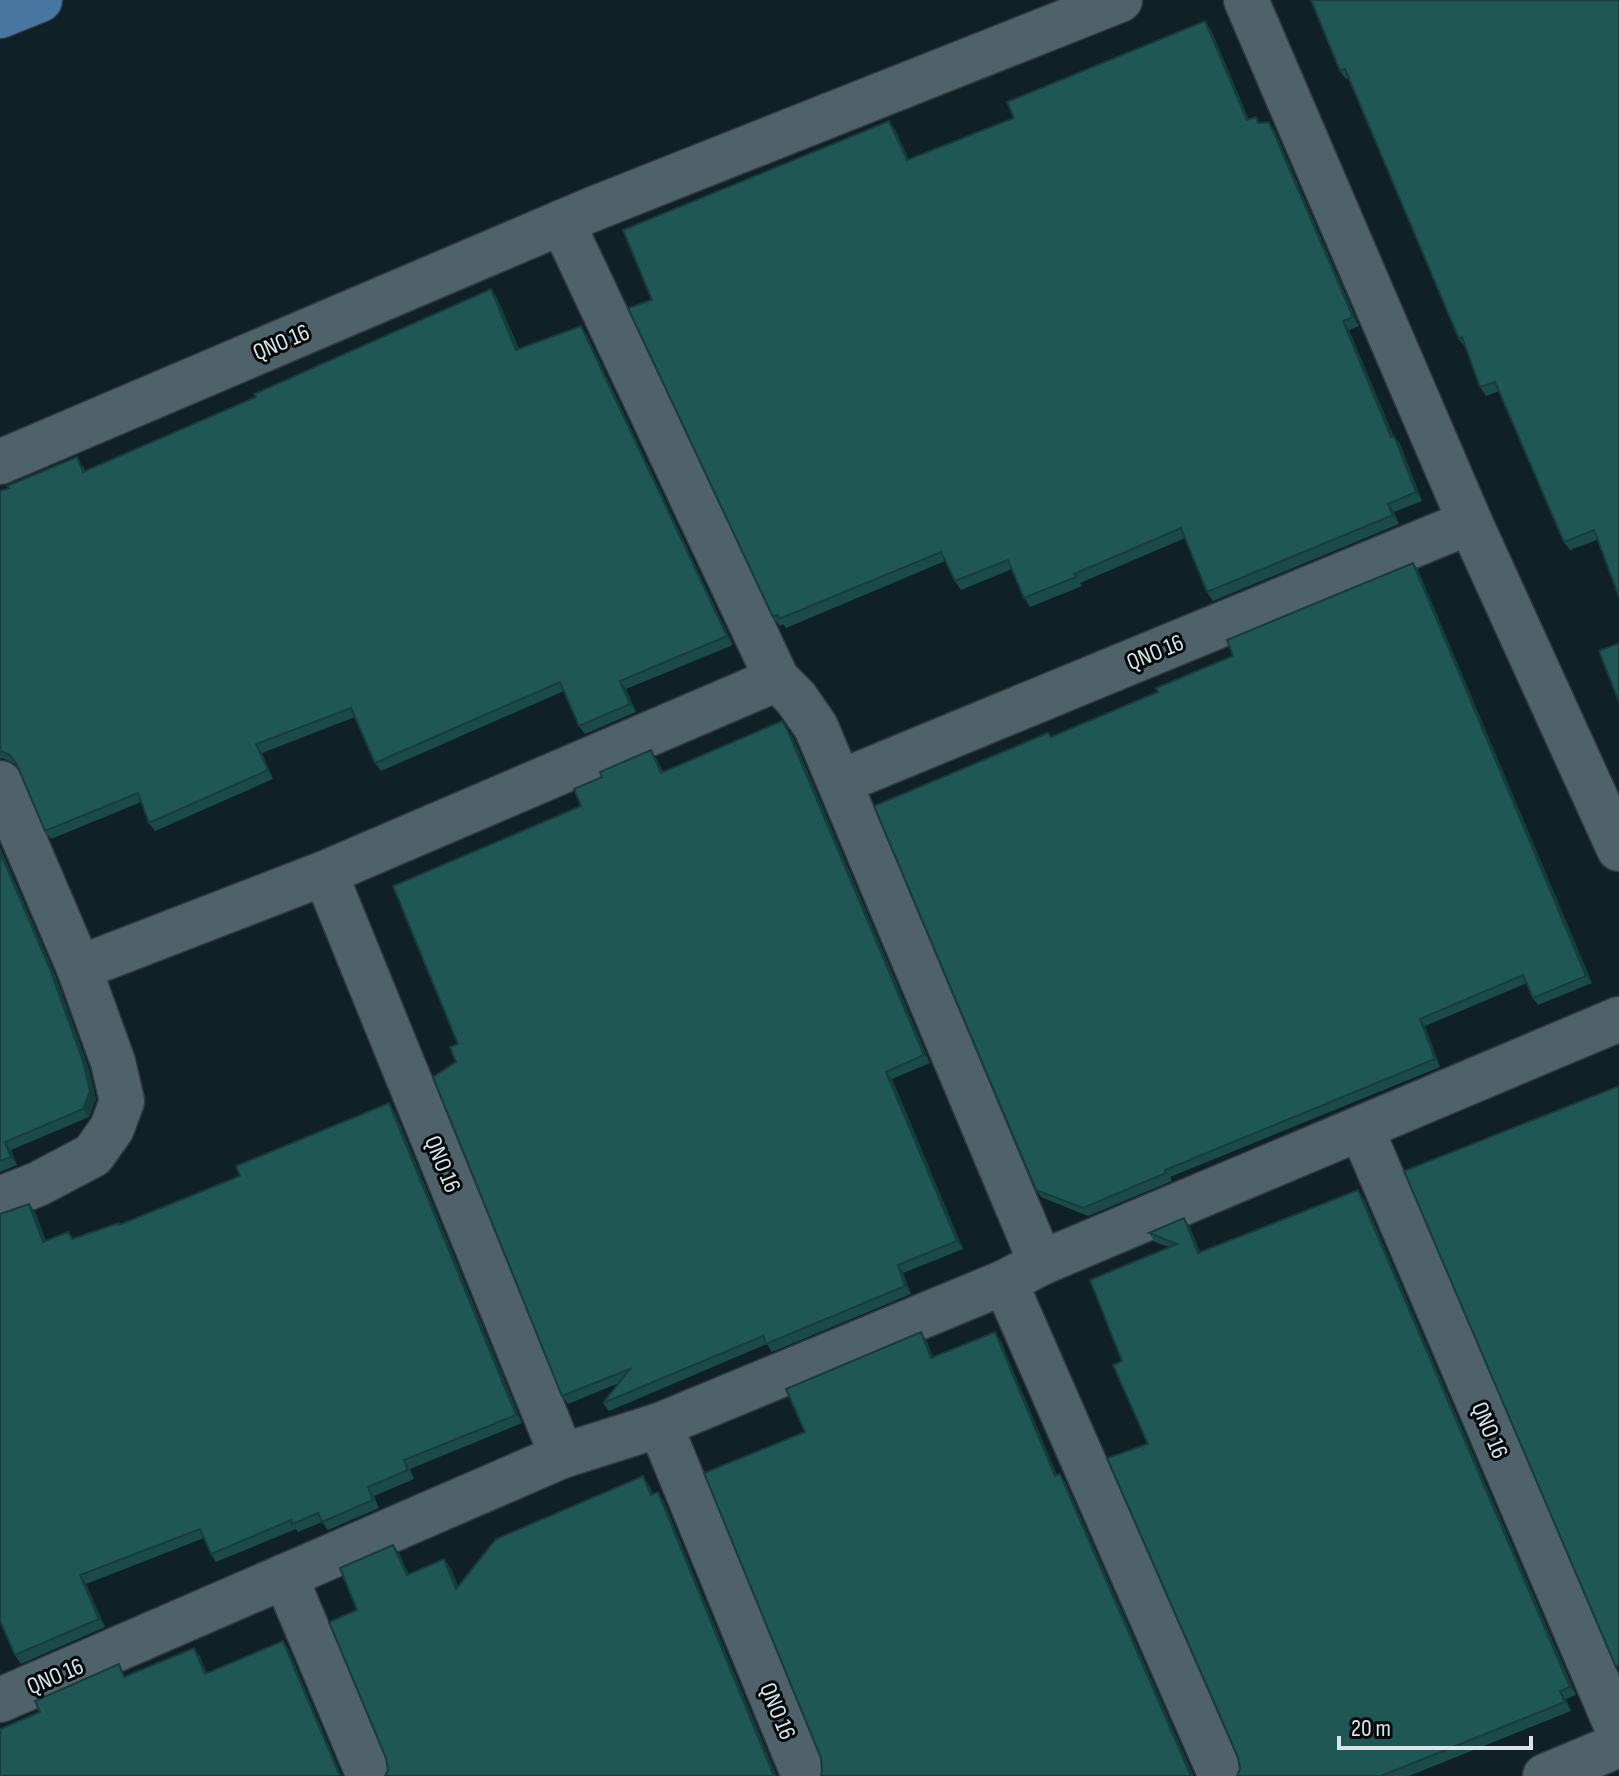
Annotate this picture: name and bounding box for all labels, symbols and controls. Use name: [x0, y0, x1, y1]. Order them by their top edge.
street label: QNO 16: [249, 318, 314, 367]
street label: QNO 16: [1123, 628, 1188, 677]
street label: QNO 16: [418, 1132, 467, 1197]
street label: QNO 16: [1465, 1398, 1514, 1463]
street label: QNO 16: [23, 1652, 88, 1701]
street label: QNO 16: [753, 1679, 802, 1744]
scale bar: [1339, 1700, 1531, 1750]
text: 20 m: [1351, 1714, 1391, 1743]

